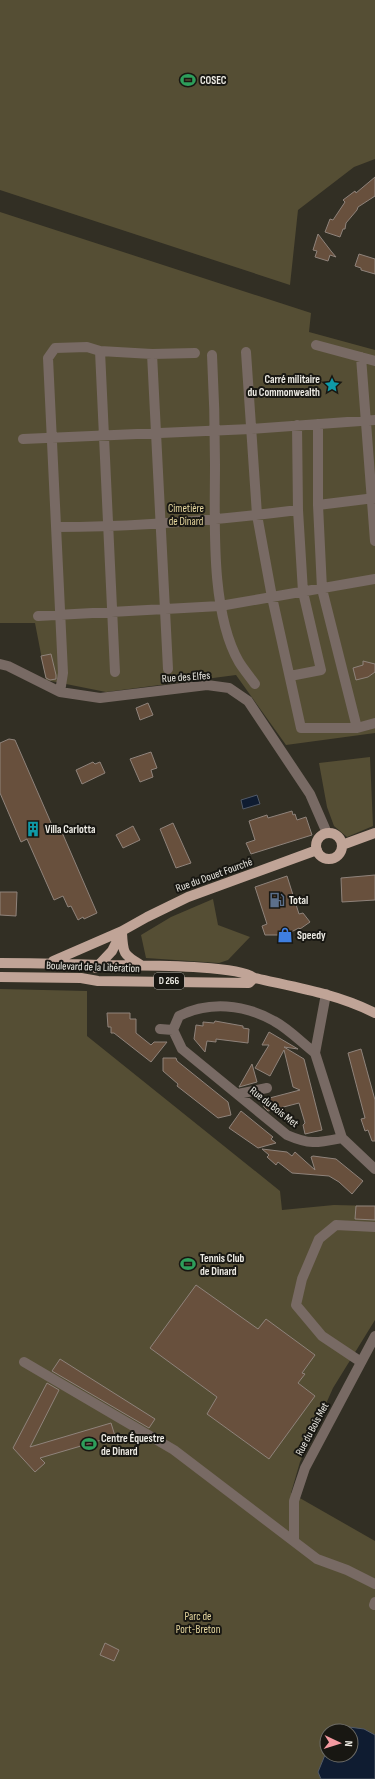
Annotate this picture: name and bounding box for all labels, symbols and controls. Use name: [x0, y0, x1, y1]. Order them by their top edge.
sports icon: COSEC: [179, 71, 197, 89]
place label: COSEC: [200, 74, 227, 87]
place label: Carré militaire du Commonwealth: [248, 373, 320, 399]
place icon: Carré militaire du Commonwealth: [323, 376, 341, 394]
park label: Cimetière de Dinard: [168, 502, 204, 528]
street label: Rue des Elfes: [161, 669, 211, 685]
building icon: Villa Carlotta: [24, 820, 42, 838]
place label: Villa Carlotta: [45, 823, 96, 836]
street label: Rue du Douet Fourché: [174, 855, 254, 895]
fuel station icon: Total: [268, 891, 286, 909]
place label: Total: [289, 894, 308, 907]
shop icon: Speedy: [276, 926, 294, 944]
place label: Speedy: [297, 929, 326, 942]
street label: Boulevard de la Libération: [46, 959, 140, 975]
road number: D 266: [154, 973, 184, 989]
street label: Rue du Bois Met: [247, 1084, 301, 1130]
place label: Tennis Club de Dinard: [200, 1252, 244, 1278]
sports icon: Tennis Club de Dinard: [179, 1255, 197, 1273]
street label: Rue du Bois Met: [293, 1400, 332, 1458]
place label: Centre Équestre de Dinard: [101, 1432, 165, 1458]
sports icon: Centre Équestre de Dinard: [80, 1435, 98, 1453]
park label: Parc de Port-Breton: [176, 1610, 221, 1636]
north arrow: [319, 1723, 359, 1763]
text: N: [342, 1740, 355, 1747]

